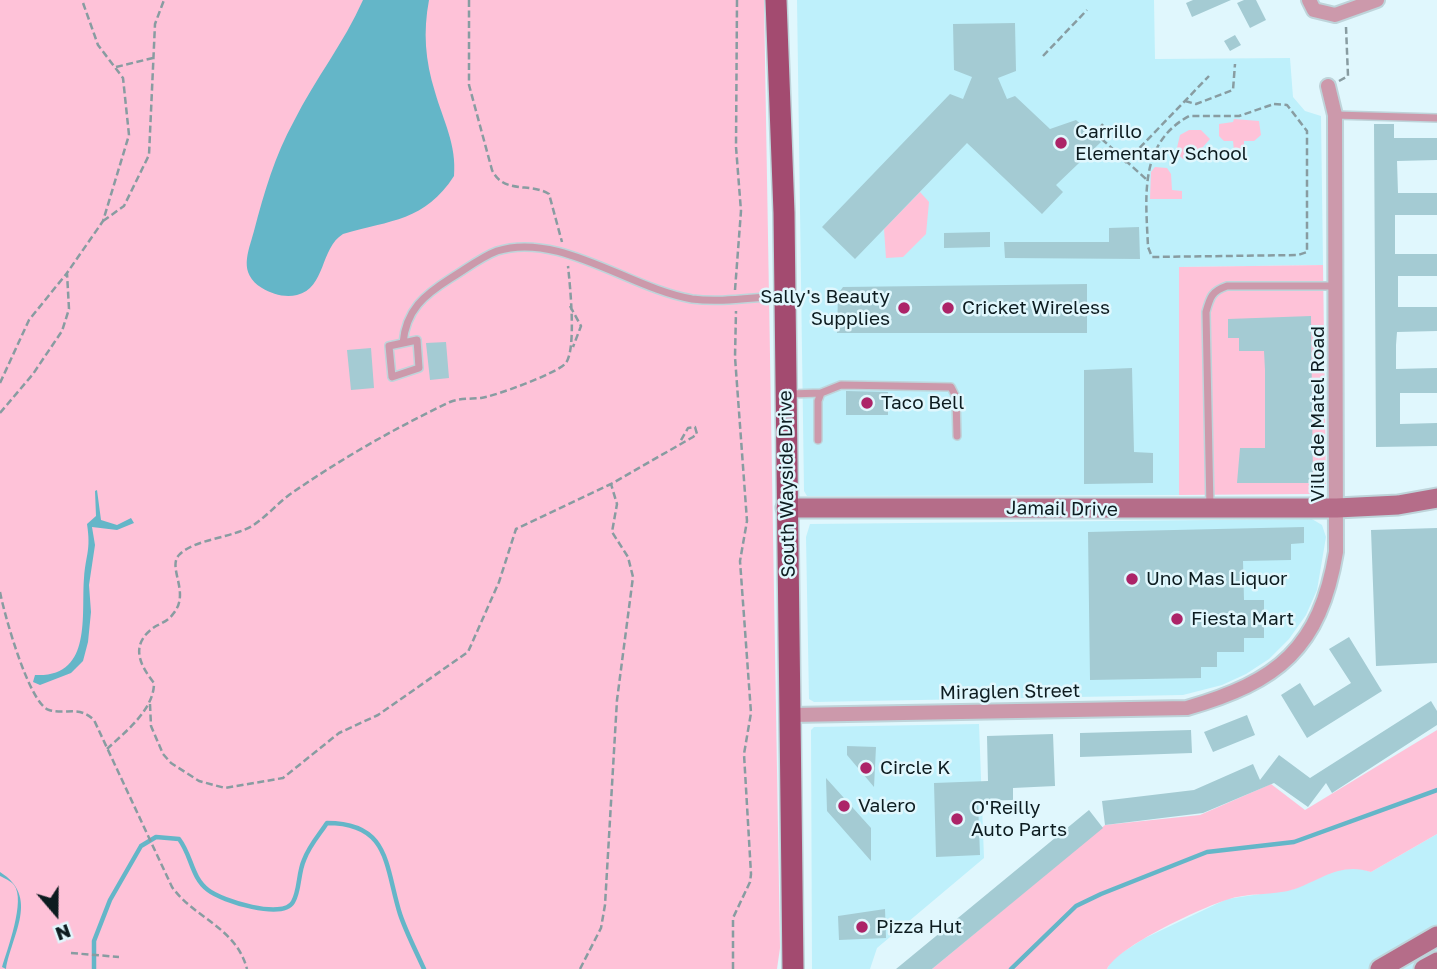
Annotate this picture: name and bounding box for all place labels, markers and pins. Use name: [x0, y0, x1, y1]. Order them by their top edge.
place label: Carrillo Elementary School: [1075, 121, 1248, 165]
marker: Carrillo Elementary School: [1053, 135, 1069, 151]
place label: Sally's Beauty Supplies: [760, 286, 890, 330]
place label: Cricket Wireless: [962, 297, 1110, 319]
marker: Sally's Beauty Supplies: [896, 300, 912, 316]
marker: Cricket Wireless: [940, 300, 956, 316]
place label: Taco Bell: [881, 392, 964, 414]
marker: Taco Bell: [859, 395, 875, 411]
place label: Uno Mas Liquor: [1146, 568, 1288, 590]
marker: Uno Mas Liquor: [1124, 571, 1140, 587]
place label: Fiesta Mart: [1191, 608, 1294, 630]
marker: Fiesta Mart: [1169, 611, 1185, 627]
place label: Circle K: [880, 757, 950, 779]
marker: Circle K: [858, 760, 874, 776]
place label: Valero: [858, 795, 916, 817]
place label: O'Reilly Auto Parts: [971, 797, 1067, 841]
marker: Valero: [836, 798, 852, 814]
marker: O'Reilly Auto Parts: [949, 811, 965, 827]
place label: Pizza Hut: [876, 916, 962, 938]
marker: Pizza Hut: [854, 919, 870, 935]

